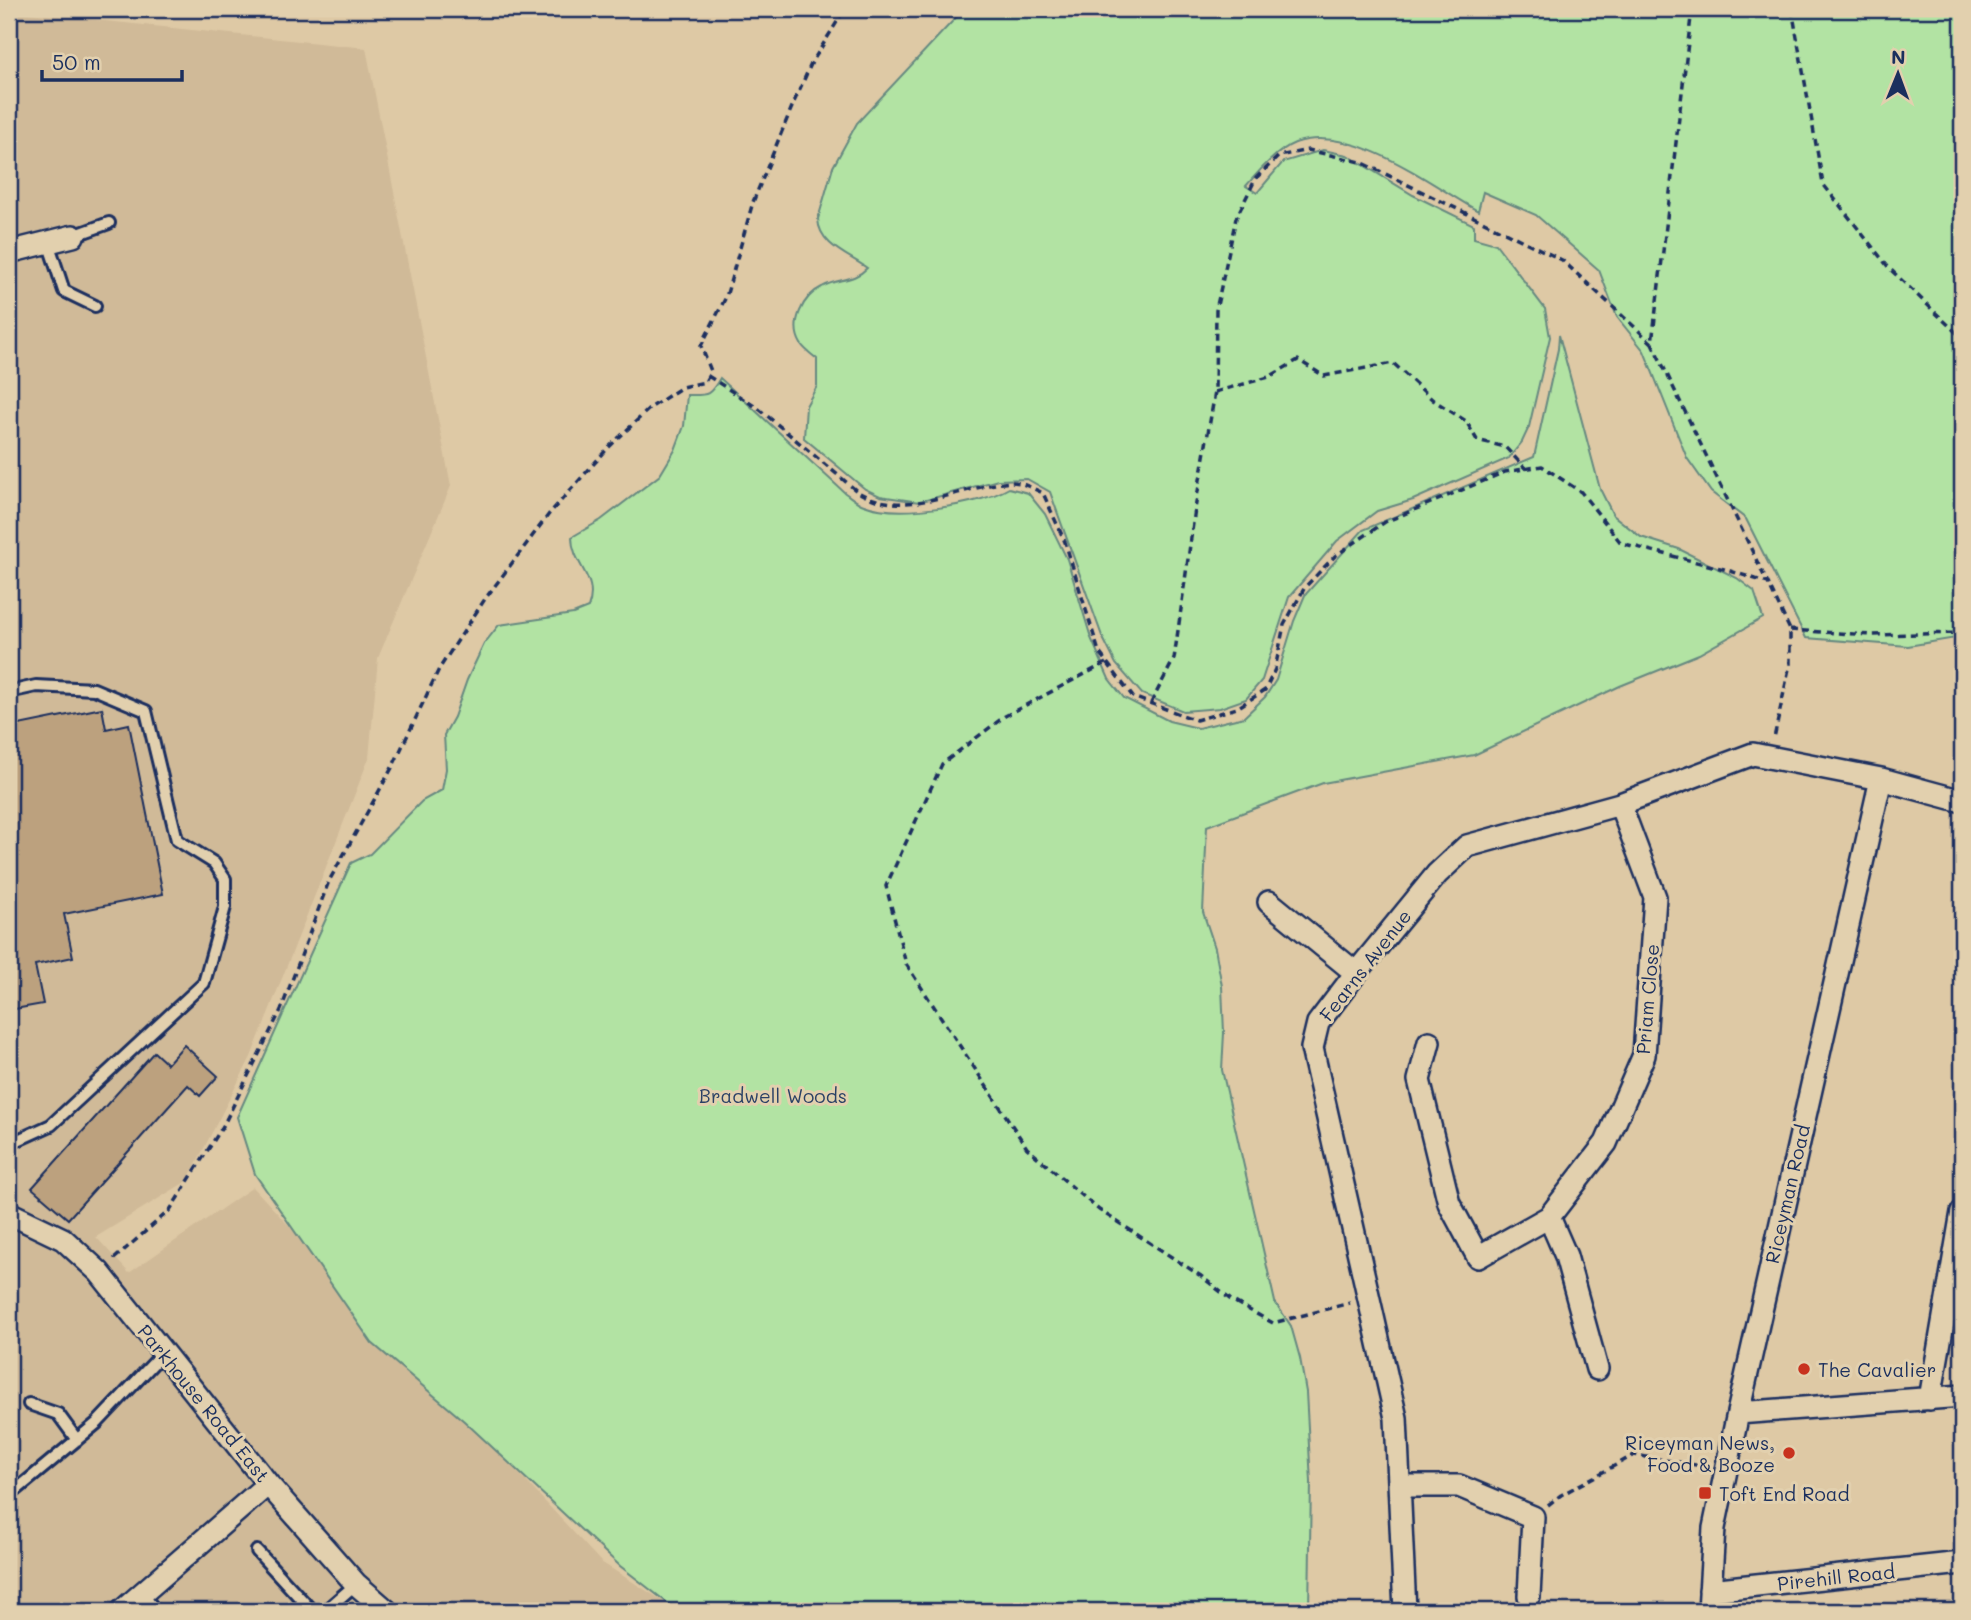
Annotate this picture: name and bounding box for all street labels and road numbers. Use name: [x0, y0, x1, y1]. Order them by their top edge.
street label: Fearns Avenue: [1313, 904, 1417, 1026]
street label: Priam Close: [1630, 943, 1664, 1055]
street label: Riceyman Road: [1759, 1122, 1815, 1266]
street label: Parkhouse Road East: [133, 1319, 275, 1487]
street label: Pirehill Road: [1776, 1558, 1896, 1596]

